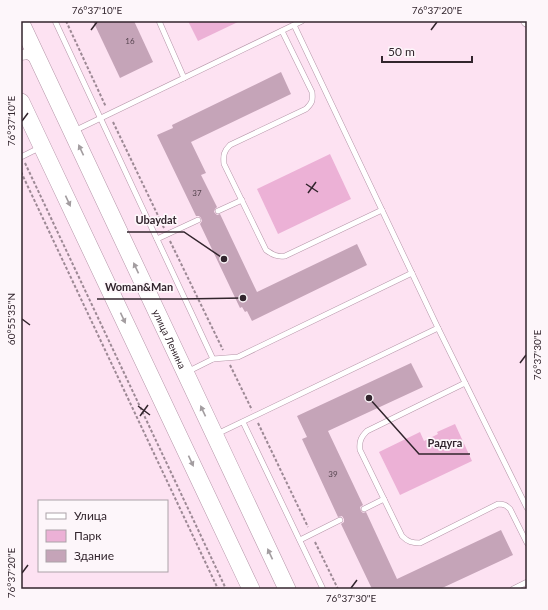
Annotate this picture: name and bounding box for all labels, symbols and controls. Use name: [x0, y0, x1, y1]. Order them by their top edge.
text: 76°37'10"E: [72, 4, 122, 16]
text: 76°37'20"E: [412, 4, 462, 16]
house number: 16: [125, 36, 135, 46]
scale bar: [382, 38, 472, 64]
text: 50 m: [388, 44, 415, 59]
text: 76°37'10"E: [5, 96, 17, 146]
one-way arrow: [78, 144, 84, 156]
house number: 37: [192, 188, 202, 198]
one-way arrow: [65, 195, 71, 207]
callout: Ubaydat: [127, 209, 184, 232]
text: Ubaydat: [135, 213, 178, 226]
one-way arrow: [133, 262, 139, 273]
callout: Woman&Man: [97, 276, 181, 299]
text: Woman&Man: [105, 280, 173, 293]
text: 60°55'35"N: [5, 293, 17, 345]
street label: улица Ленина: [150, 307, 189, 371]
one-way arrow: [120, 313, 126, 324]
text: 76°37'30"E: [531, 330, 543, 380]
one-way arrow: [200, 405, 206, 416]
callout: Радуга: [419, 431, 470, 454]
text: Радуга: [428, 436, 462, 449]
one-way arrow: [188, 456, 194, 467]
house number: 39: [328, 469, 338, 479]
legend: [38, 500, 168, 572]
text: Улица: [74, 508, 107, 523]
text: Парк: [74, 528, 102, 543]
text: 76°37'20"E: [5, 548, 17, 598]
text: Здание: [74, 548, 114, 563]
one-way arrow: [267, 548, 273, 559]
text: 76°37'30"E: [326, 592, 376, 604]

